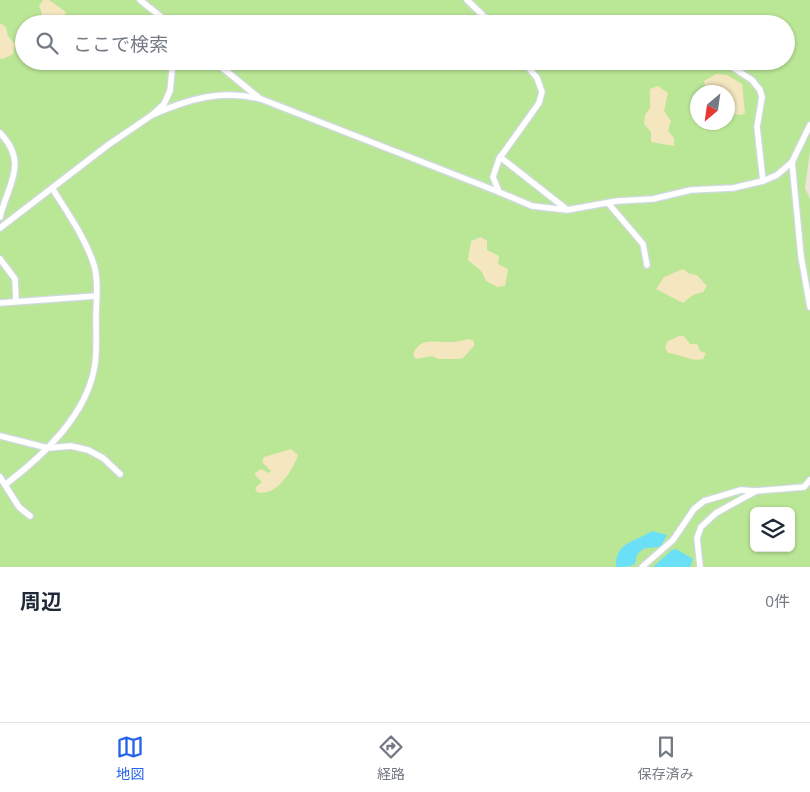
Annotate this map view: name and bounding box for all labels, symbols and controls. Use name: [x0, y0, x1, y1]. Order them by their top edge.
search box: [15, 15, 795, 70]
icon: search: [33, 29, 61, 57]
text: ここで検索: [73, 32, 168, 56]
north arrow: [690, 85, 735, 130]
map controls: [750, 507, 795, 552]
button: layers: [750, 507, 795, 552]
text: 周辺: [20, 588, 62, 615]
text: 0件: [765, 591, 790, 611]
tab: 地図: [116, 733, 144, 783]
tab: 経路: [377, 733, 405, 783]
tab: 保存済み: [638, 733, 694, 783]

